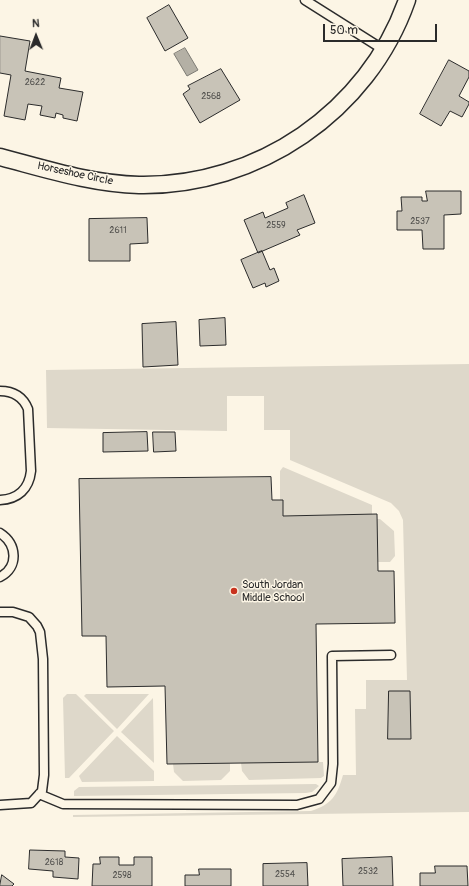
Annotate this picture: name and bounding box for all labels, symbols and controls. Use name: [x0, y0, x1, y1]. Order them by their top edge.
north arrow: [16, 16, 56, 56]
scale bar: [325, 16, 439, 42]
text: N: [32, 17, 40, 30]
text: 50 m: [330, 23, 358, 38]
house number: 2622: [25, 78, 45, 88]
house number: 2568: [201, 92, 221, 102]
street label: Horseshoe Circle: [36, 160, 114, 188]
house number: 2537: [410, 217, 430, 227]
house number: 2559: [266, 221, 286, 231]
house number: 2611: [109, 226, 127, 236]
place label: South Jordan Middle School: [242, 578, 305, 604]
marker: South Jordan Middle School: [229, 586, 239, 596]
house number: 2618: [45, 858, 63, 868]
house number: 2532: [358, 867, 378, 877]
house number: 2554: [275, 870, 295, 880]
house number: 2598: [112, 871, 132, 881]

